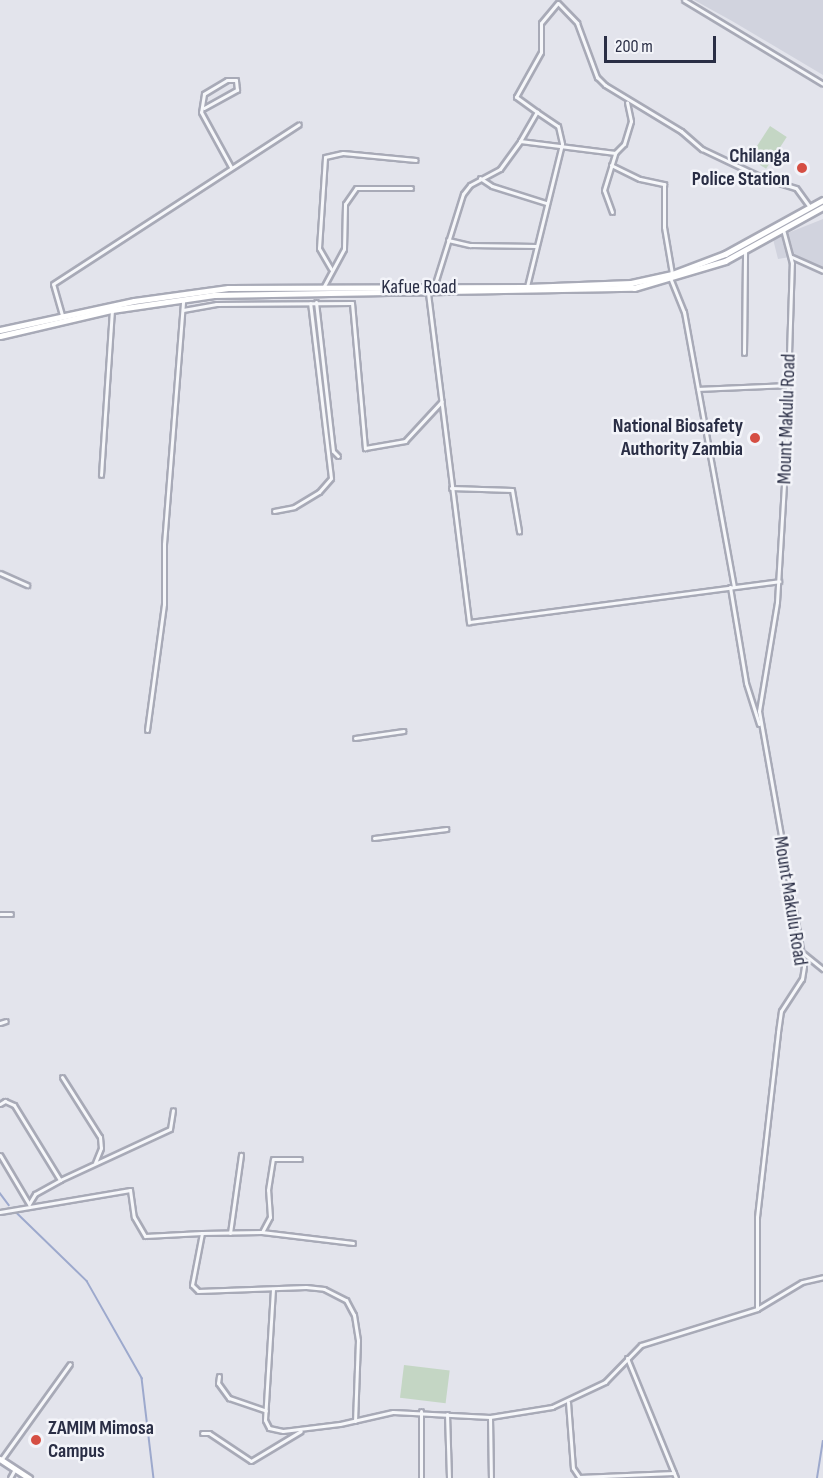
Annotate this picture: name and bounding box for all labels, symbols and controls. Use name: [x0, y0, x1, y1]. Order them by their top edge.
scale bar: [607, 24, 720, 62]
text: 200 m: [615, 36, 653, 57]
place label: Chilanga Police Station: [692, 144, 790, 191]
marker: Chilanga Police Station: [795, 161, 809, 175]
street label: Kafue Road: [381, 275, 457, 299]
street label: Mount Makulu Road: [773, 353, 801, 485]
place label: National Biosafety Authority Zambia: [613, 414, 743, 461]
marker: National Biosafety Authority Zambia: [748, 431, 762, 445]
street label: Mount Makulu Road: [768, 835, 812, 967]
place label: ZAMIM Mimosa Campus: [48, 1416, 154, 1463]
marker: ZAMIM Mimosa Campus: [29, 1433, 43, 1447]

